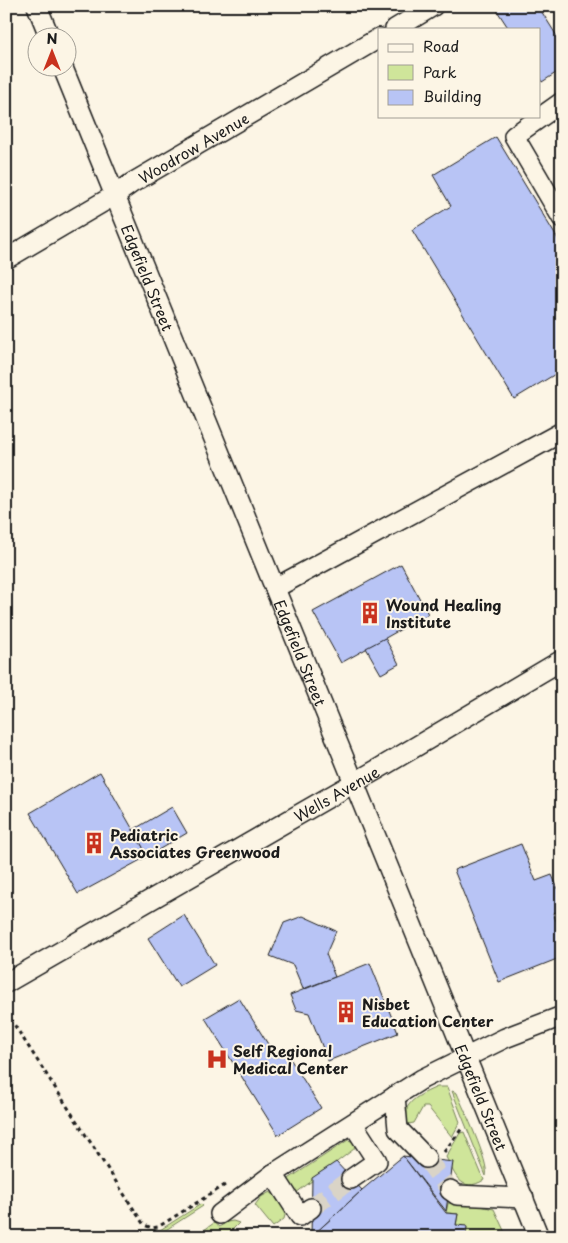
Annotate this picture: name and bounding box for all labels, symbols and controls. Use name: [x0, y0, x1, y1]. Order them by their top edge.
north arrow: [28, 28, 78, 78]
text: N: [46, 28, 58, 49]
legend: [378, 28, 540, 118]
text: Road: [423, 34, 459, 57]
text: Park: [423, 60, 457, 83]
text: Building: [423, 84, 482, 107]
street label: Woodrow Avenue: [134, 106, 252, 189]
street label: Edgefield Street: [116, 221, 180, 334]
place label: Wound Healing Institute: [386, 593, 501, 633]
street label: Edgefield Street: [269, 596, 333, 709]
building icon: Wound Healing Institute: [357, 600, 383, 626]
street label: Wells Avenue: [289, 759, 383, 827]
place label: Pediatric Associates Greenwood: [110, 823, 280, 863]
building icon: Pediatric Associates Greenwood: [81, 830, 107, 856]
place label: Nisbet Education Center: [362, 992, 494, 1032]
building icon: Nisbet Education Center: [333, 999, 359, 1025]
place label: Self Regional Medical Center: [233, 1039, 348, 1079]
street label: Edgefield Street: [450, 1040, 514, 1154]
hospital icon: Self Regional Medical Center: [204, 1046, 230, 1072]

